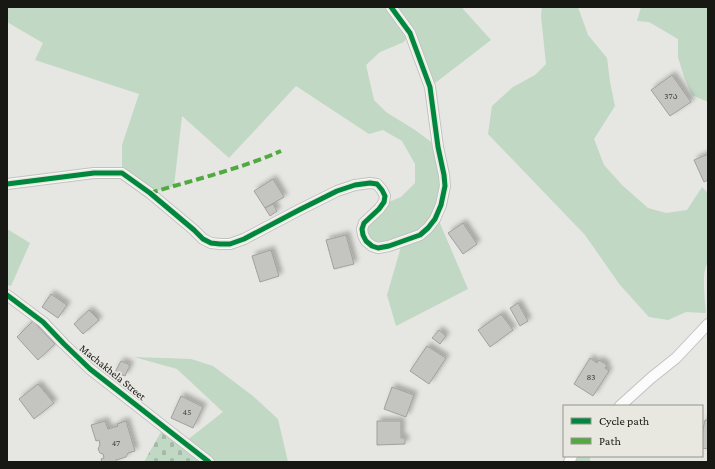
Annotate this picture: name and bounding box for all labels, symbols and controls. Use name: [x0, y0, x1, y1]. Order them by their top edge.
house number: 37ა: [664, 91, 678, 101]
street label: Machakhela Street: [78, 342, 149, 403]
house number: 83: [587, 372, 595, 382]
legend: [563, 405, 703, 457]
house number: 45: [183, 407, 191, 417]
text: Cycle path: [599, 414, 650, 428]
text: Path: [599, 434, 621, 448]
house number: 47: [112, 438, 120, 448]

